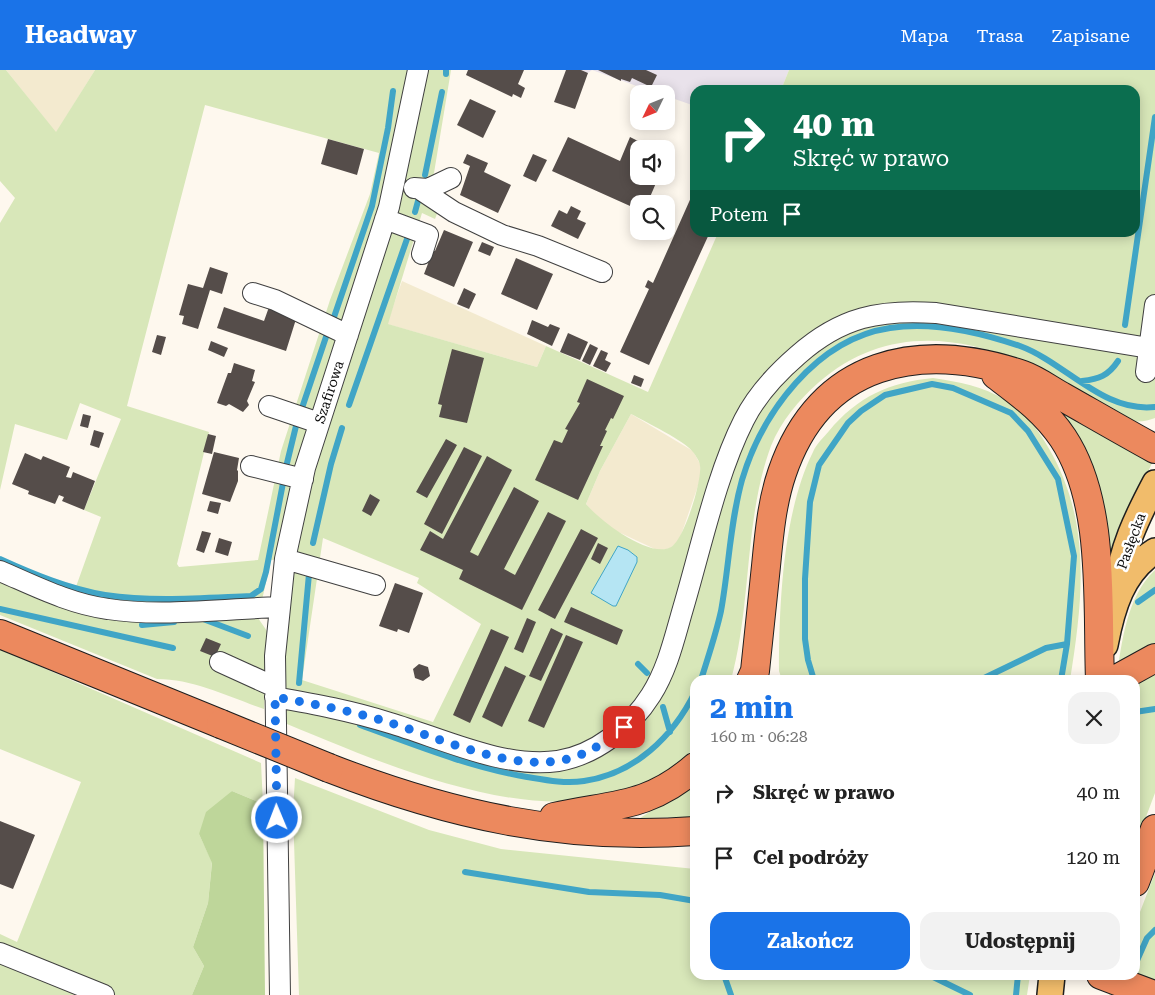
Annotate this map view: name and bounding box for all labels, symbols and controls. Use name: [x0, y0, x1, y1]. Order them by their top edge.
text: Headway: [25, 21, 137, 49]
text: Mapa: [900, 25, 948, 46]
text: Trasa: [976, 25, 1024, 46]
text: Zapisane: [1052, 25, 1130, 46]
north arrow: [630, 85, 675, 130]
map controls: [630, 85, 675, 240]
text: 40 m: [793, 104, 875, 145]
icon: right: [710, 105, 775, 170]
button: sound: [630, 140, 675, 185]
text: Skręć w prawo: [793, 146, 949, 171]
button: search: [630, 195, 675, 240]
icon: arrive: [778, 200, 806, 228]
text: Potem: [710, 203, 768, 226]
street label: Szafirowa: [311, 358, 347, 425]
street label: Pasłęcka: [1113, 510, 1149, 571]
text: 2 min: [710, 690, 793, 725]
button: close: [1068, 692, 1120, 744]
pin: [603, 706, 645, 748]
icon: arrive: [610, 713, 638, 741]
text: 160 m · 06:28: [710, 727, 808, 746]
icon: right: [710, 779, 738, 807]
text: Skręć w prawo: [753, 781, 895, 804]
text: 40 m: [1077, 781, 1120, 804]
position arrow: [250, 791, 302, 843]
icon: arrive: [710, 844, 738, 872]
text: Cel podróży: [753, 846, 868, 869]
text: 120 m: [1066, 846, 1120, 869]
button: Zakończ: [710, 912, 910, 970]
button: Udostępnij: [920, 912, 1120, 970]

